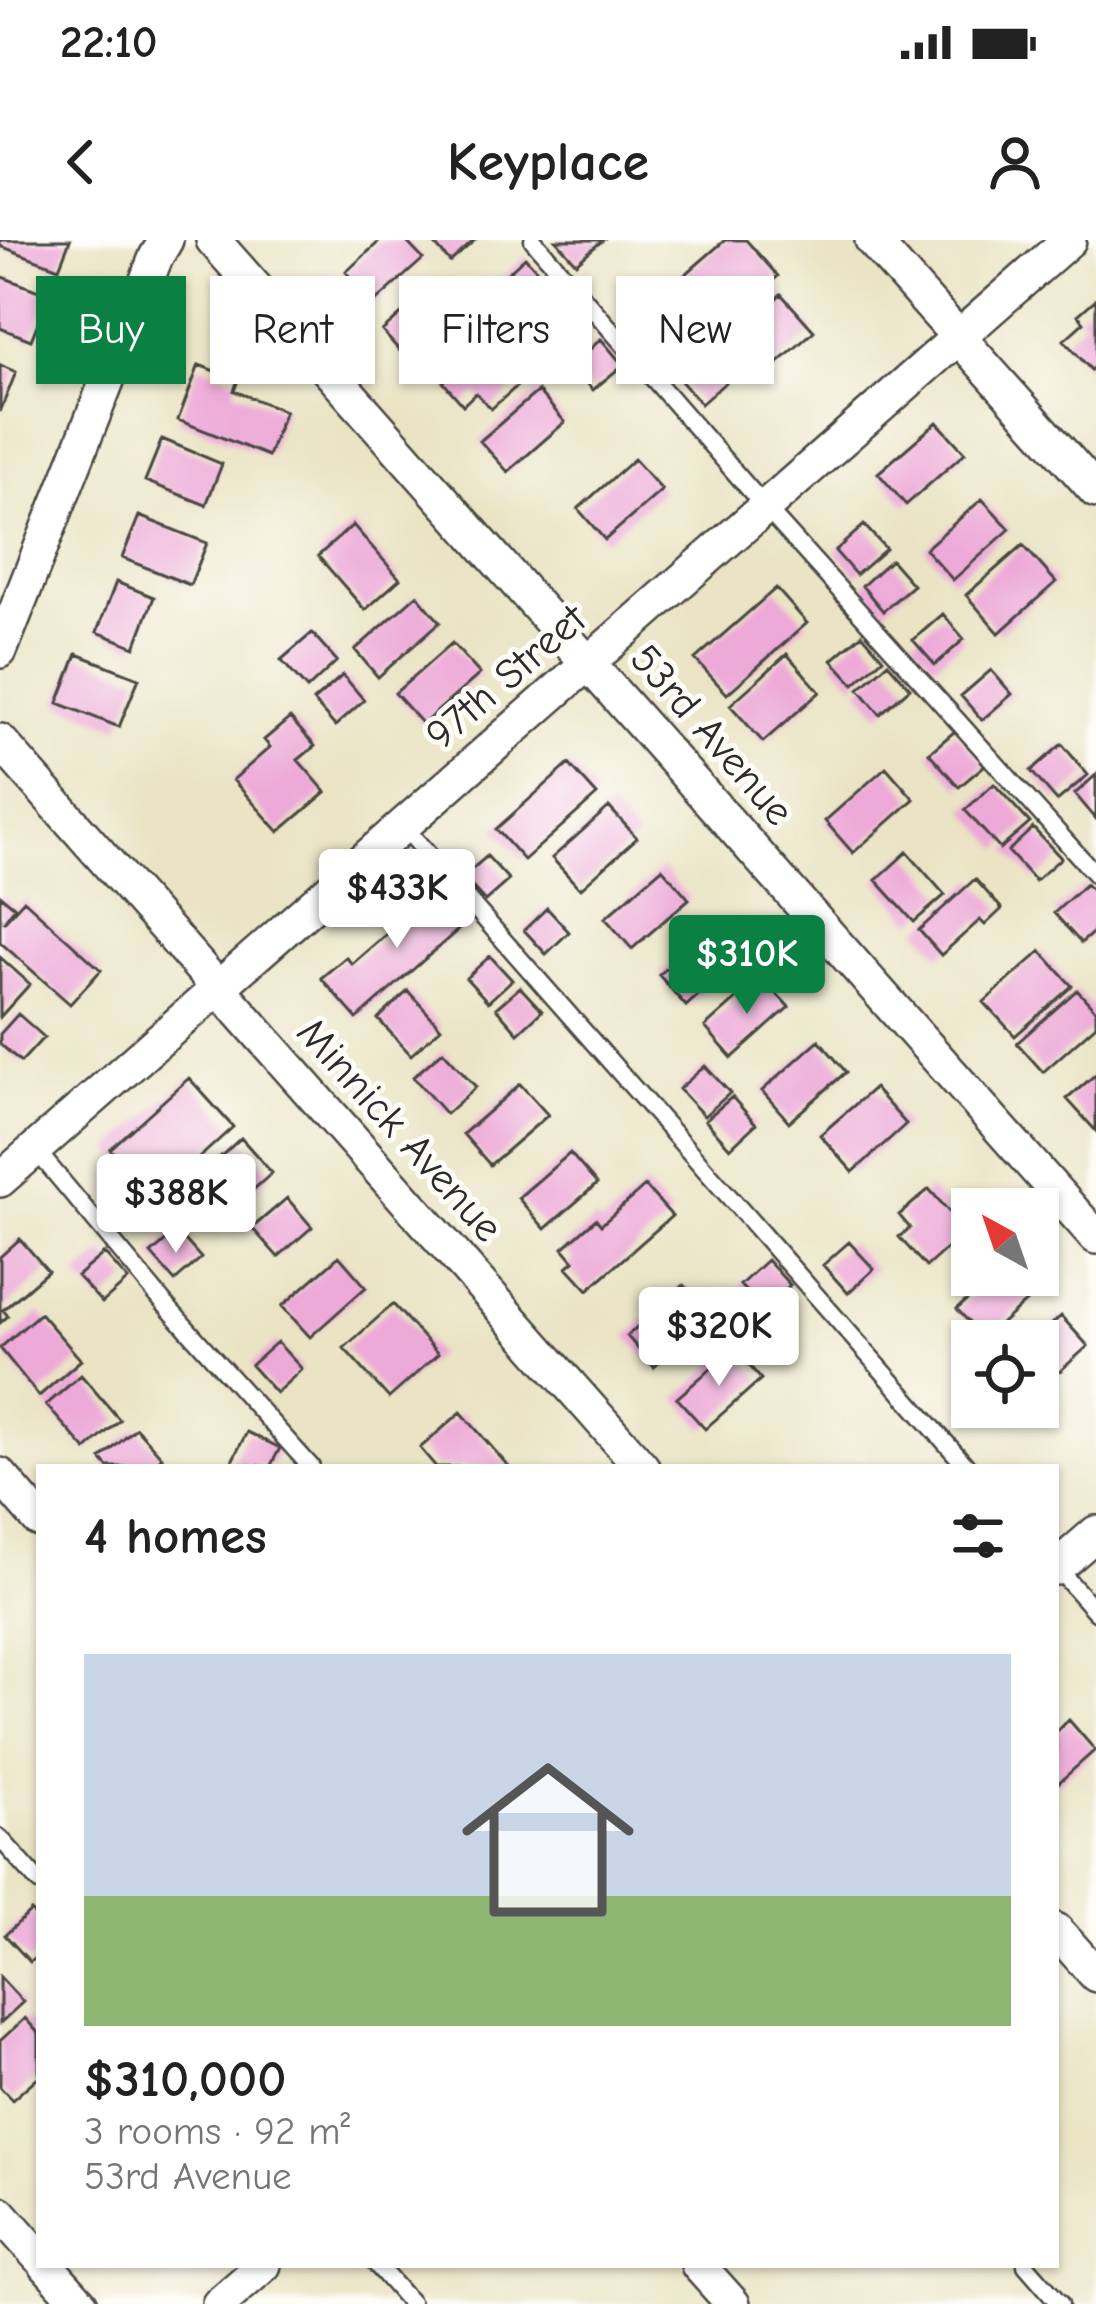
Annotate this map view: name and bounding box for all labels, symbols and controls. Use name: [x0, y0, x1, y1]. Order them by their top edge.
text: 22:10: [60, 16, 158, 68]
icon: back: [48, 129, 114, 195]
icon: person: [982, 129, 1048, 195]
text: Keyplace: [447, 131, 649, 194]
chip: Buy: [36, 276, 186, 384]
chip: Rent: [210, 276, 375, 384]
chip: Filters: [399, 276, 592, 384]
chip: New: [616, 276, 774, 384]
street label: 97th Street: [416, 593, 597, 760]
street label: 53rd Avenue: [620, 635, 804, 835]
pin: $433K: [313, 849, 481, 951]
text: $433K: [346, 865, 448, 910]
pin: $310K: [663, 915, 831, 1017]
text: $310K: [696, 931, 798, 976]
street label: Minnick Avenue: [287, 1008, 513, 1252]
pin: $388K: [92, 1154, 260, 1256]
text: $388K: [124, 1170, 228, 1215]
north arrow: [951, 1188, 1059, 1296]
map controls: [951, 1188, 1059, 1428]
pin: $320K: [635, 1287, 803, 1389]
text: $320K: [666, 1303, 772, 1348]
button: locate: [951, 1320, 1059, 1428]
icon: filters: [945, 1503, 1011, 1569]
text: 4 homes: [84, 1507, 267, 1566]
icon: home: [440, 1732, 656, 1948]
text: $310,000: [84, 2050, 286, 2109]
text: 3 rooms · 92 m²: [84, 2109, 350, 2154]
text: 53rd Avenue: [84, 2154, 292, 2199]

